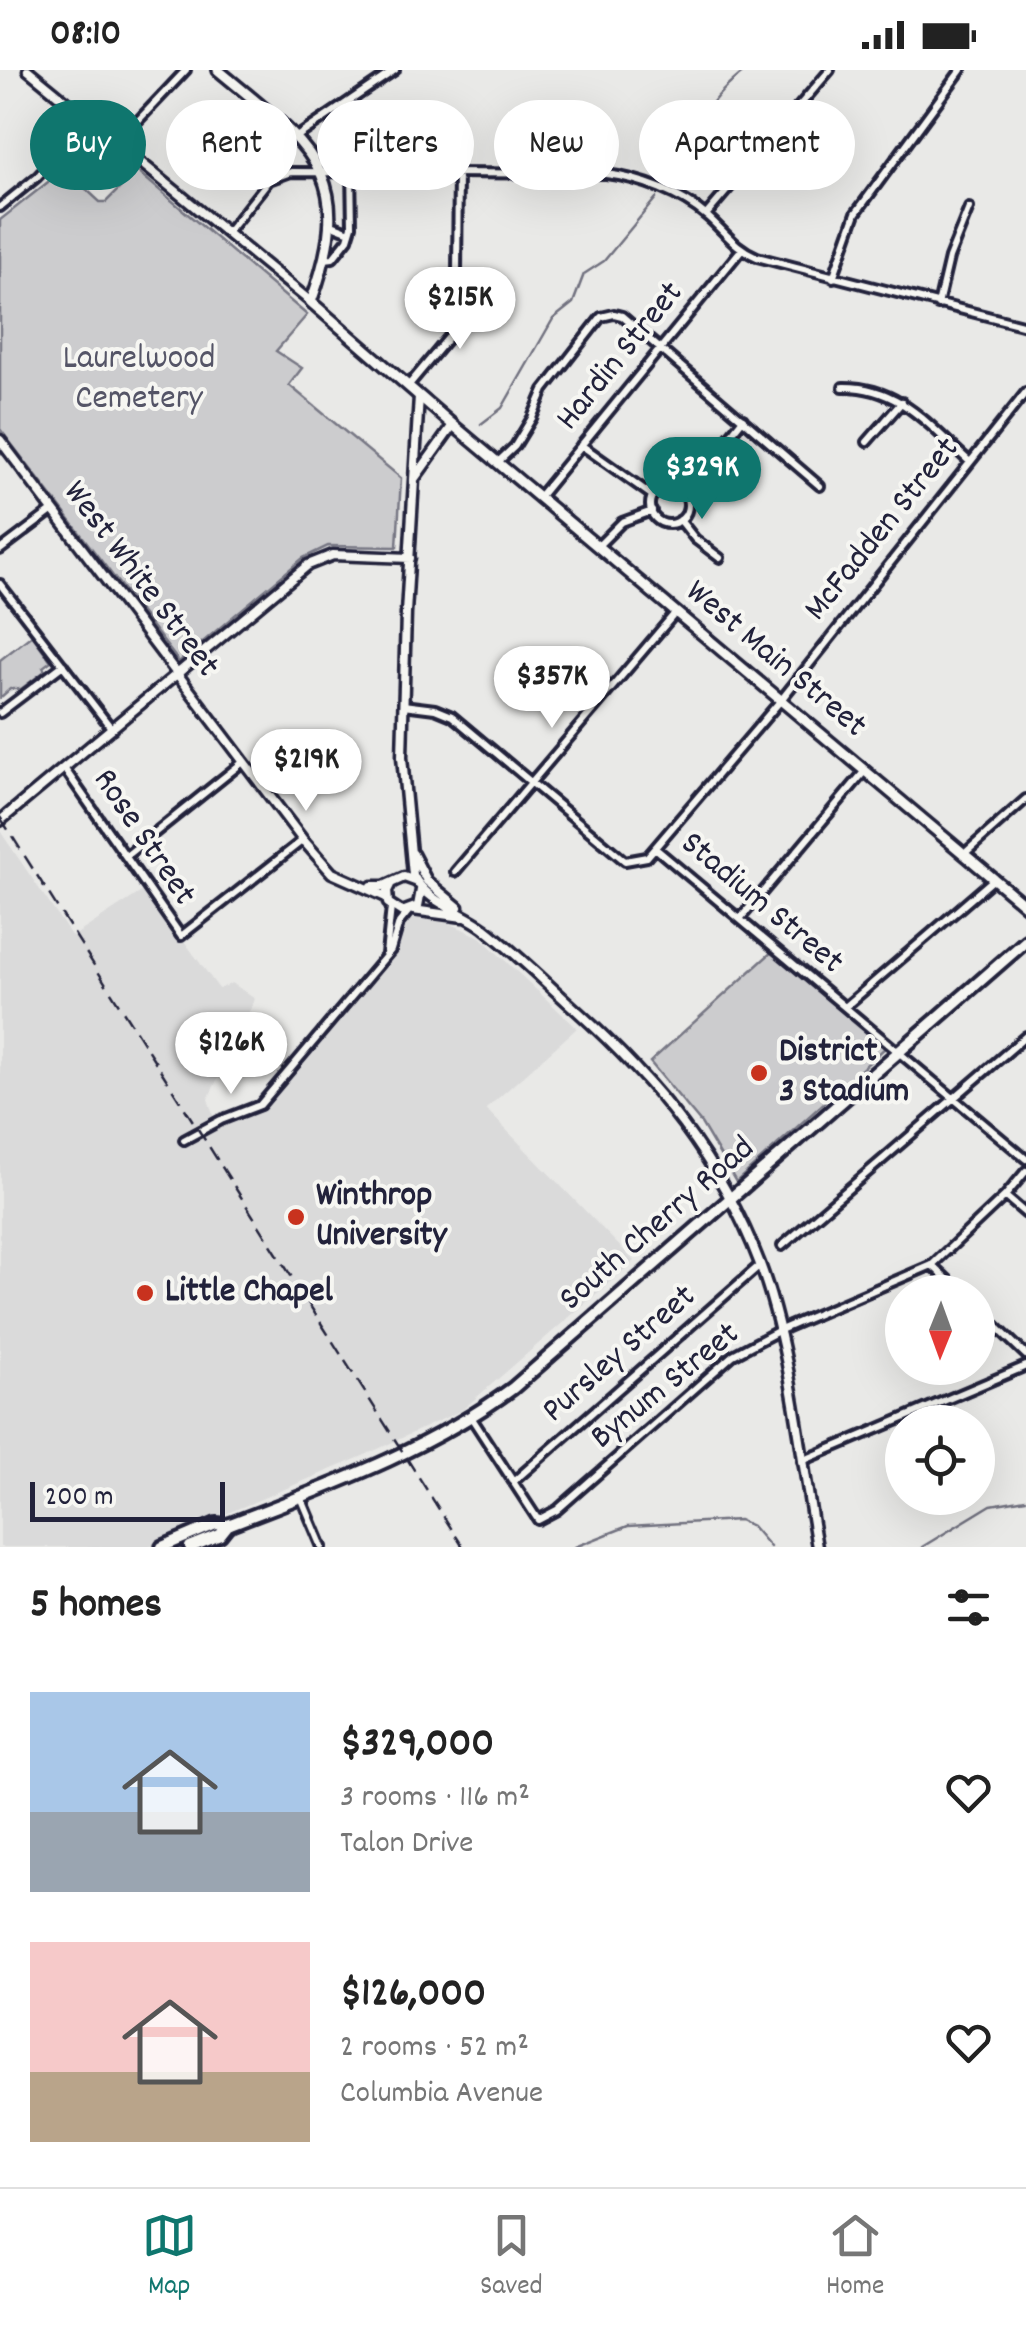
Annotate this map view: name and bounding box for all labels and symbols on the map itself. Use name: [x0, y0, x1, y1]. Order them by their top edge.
pin: $215K: [390, 267, 530, 352]
street label: Hardin Street: [545, 272, 697, 442]
park label: Laurelwood Cemetery: [63, 335, 215, 425]
street label: McFadden Street: [793, 427, 973, 633]
pin: $329K: [632, 437, 772, 522]
street label: West White Street: [49, 471, 231, 689]
street label: West Main Street: [673, 569, 877, 751]
pin: $357K: [482, 646, 622, 731]
pin: $219K: [236, 729, 376, 814]
street label: Rose Street: [79, 759, 207, 917]
street label: Stadium Street: [668, 821, 854, 987]
pin: $126K: [161, 1012, 301, 1097]
place label: District 3 Stadium: [779, 1028, 909, 1118]
marker: District 3 Stadium: [748, 1062, 770, 1084]
street label: South Cherry Road: [549, 1126, 767, 1324]
place label: Winthrop University: [316, 1172, 448, 1262]
marker: Winthrop University: [285, 1206, 307, 1228]
place label: Little Chapel: [165, 1268, 334, 1318]
street label: Pursley Street: [532, 1274, 708, 1436]
north arrow: [885, 1275, 995, 1385]
marker: Little Chapel: [134, 1282, 156, 1304]
street label: Bynum Street: [581, 1311, 751, 1463]
scale bar: [30, 1477, 225, 1522]

